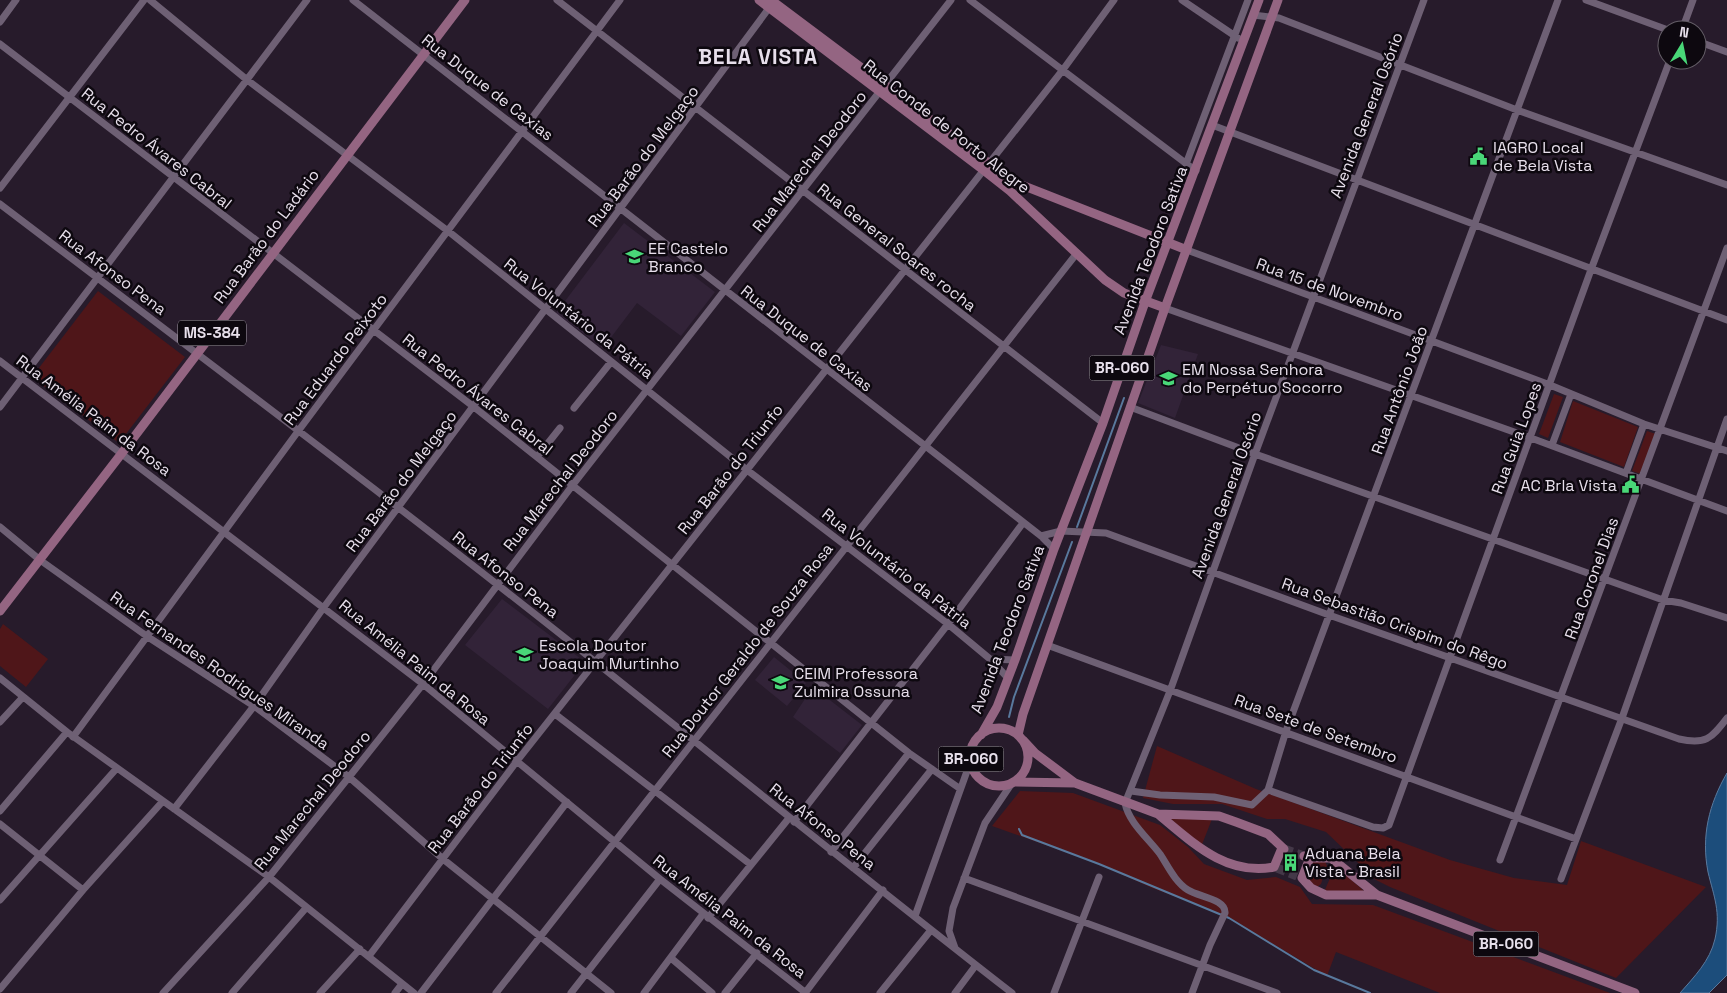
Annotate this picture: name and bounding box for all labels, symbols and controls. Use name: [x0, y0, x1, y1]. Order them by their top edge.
north arrow: [1657, 20, 1707, 70]
text: N: [1678, 23, 1690, 42]
street label: Rua Duque de Caxias: [418, 29, 558, 145]
street label: Avenida General Osório: [1325, 29, 1408, 201]
district label: BELA VISTA: [698, 43, 818, 70]
street label: Rua Conde de Porto Alegre: [859, 55, 1034, 198]
street label: Rua Barão do Melgaço: [583, 81, 704, 231]
street label: Rua Pedro Ávares Cabral: [77, 83, 236, 214]
street label: Rua Marechal Deodoro: [748, 86, 871, 236]
place label: IAGRO Local de Bela Vista: [1493, 137, 1593, 176]
public building icon: IAGRO Local de Bela Vista: [1469, 146, 1489, 166]
street label: Avenida Teodoro Sativa: [1109, 163, 1192, 337]
street label: Rua Barão do Ladário: [209, 165, 324, 308]
street label: Rua General Soares rocha: [813, 179, 981, 316]
street label: Rua Afonso Pena: [55, 225, 171, 320]
place label: EE Castelo Branco: [648, 238, 728, 277]
school or university icon: EE Castelo Branco: [624, 247, 644, 267]
street label: Rua Voluntário da Pátria: [500, 253, 658, 383]
street label: Rua 15 de Novembro: [1253, 253, 1406, 326]
street label: Rua Duque de Caxias: [737, 280, 877, 396]
street label: Rua Eduardo Peixoto: [279, 289, 392, 429]
road number: MS-384: [178, 320, 246, 346]
street label: Rua Antônio João: [1366, 323, 1432, 457]
street label: Rua Pedro Ávares Cabral: [398, 329, 557, 460]
street label: Rua Amélia Paim da Rosa: [12, 350, 176, 481]
road number: BR-060: [1090, 356, 1154, 380]
place label: EM Nossa Senhora do Perpétuo Socorro: [1182, 359, 1343, 398]
school or university icon: EM Nossa Senhora do Perpétuo Socorro: [1158, 368, 1178, 388]
street label: Rua Guia Lopes: [1486, 379, 1546, 497]
street label: Rua Barão do Triunfo: [673, 400, 788, 539]
street label: Rua Marechal Deodoro: [499, 405, 622, 555]
street label: Rua Barão do Melgaço: [341, 406, 462, 556]
street label: Avenida General Osório: [1186, 409, 1266, 581]
place label: AC Brla Vista: [1520, 475, 1617, 496]
public building icon: AC Brla Vista: [1621, 475, 1641, 495]
street label: Rua Voluntário da Pátria: [818, 503, 976, 633]
street label: Rua Coronel Dias: [1560, 514, 1623, 642]
street label: Rua Afonso Pena: [448, 526, 563, 623]
street label: Rua Doutor Geraldo de Souza Rosa: [657, 539, 838, 762]
street label: Avenida Teodoro Sativa: [966, 542, 1049, 716]
street label: Rua Sebastião Crispim do Rêgo: [1279, 573, 1511, 674]
street label: Rua Fernandes Rodrigues Miranda: [106, 586, 333, 754]
street label: Rua Amélia Paim da Rosa: [335, 595, 495, 730]
place label: Escola Doutor Joaquim Murtinho: [539, 635, 679, 674]
school or university icon: Escola Doutor Joaquim Murtinho: [515, 644, 535, 664]
place label: CEIM Professora Zulmira Ossuna: [794, 663, 918, 702]
school or university icon: CEIM Professora Zulmira Ossuna: [770, 672, 790, 692]
street label: Rua Sete de Setembro: [1231, 689, 1400, 768]
street label: Rua Barão do Triunfo: [423, 719, 538, 858]
street label: Rua Marechal Deodoro: [250, 726, 375, 874]
road number: BR-060: [938, 746, 1004, 772]
street label: Rua Afonso Pena: [765, 778, 880, 875]
place label: Aduana Bela Vista - Brasil: [1305, 843, 1401, 882]
street label: Rua Amélia Paim da Rosa: [649, 850, 811, 983]
building icon: Aduana Bela Vista - Brasil: [1281, 852, 1301, 872]
road number: BR-060: [1474, 932, 1538, 956]

